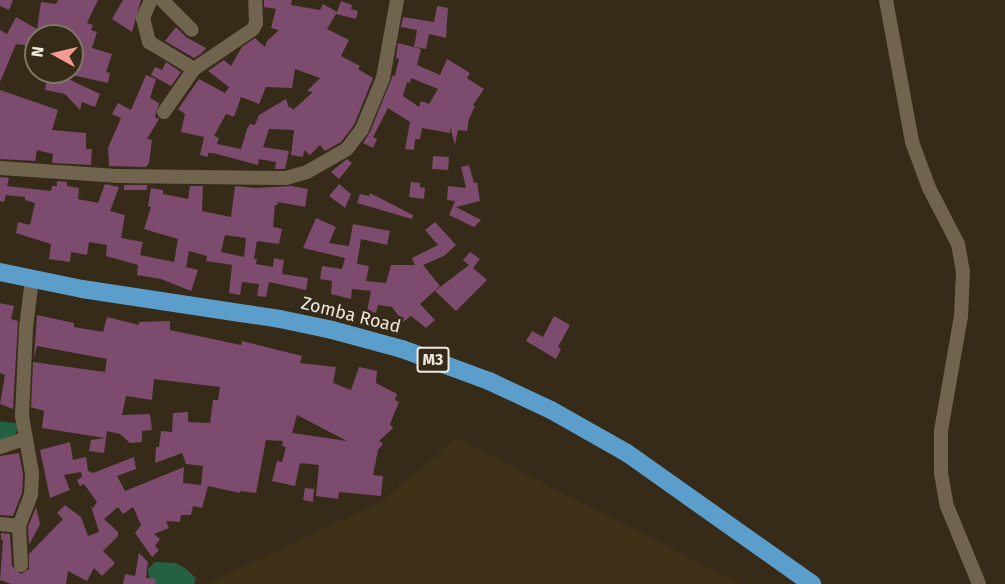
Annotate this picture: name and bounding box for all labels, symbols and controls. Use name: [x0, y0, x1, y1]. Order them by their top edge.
north arrow: [24, 24, 84, 84]
text: N: [28, 45, 48, 58]
street label: Zomba Road: [299, 292, 403, 338]
road number: M3: [416, 347, 450, 373]

